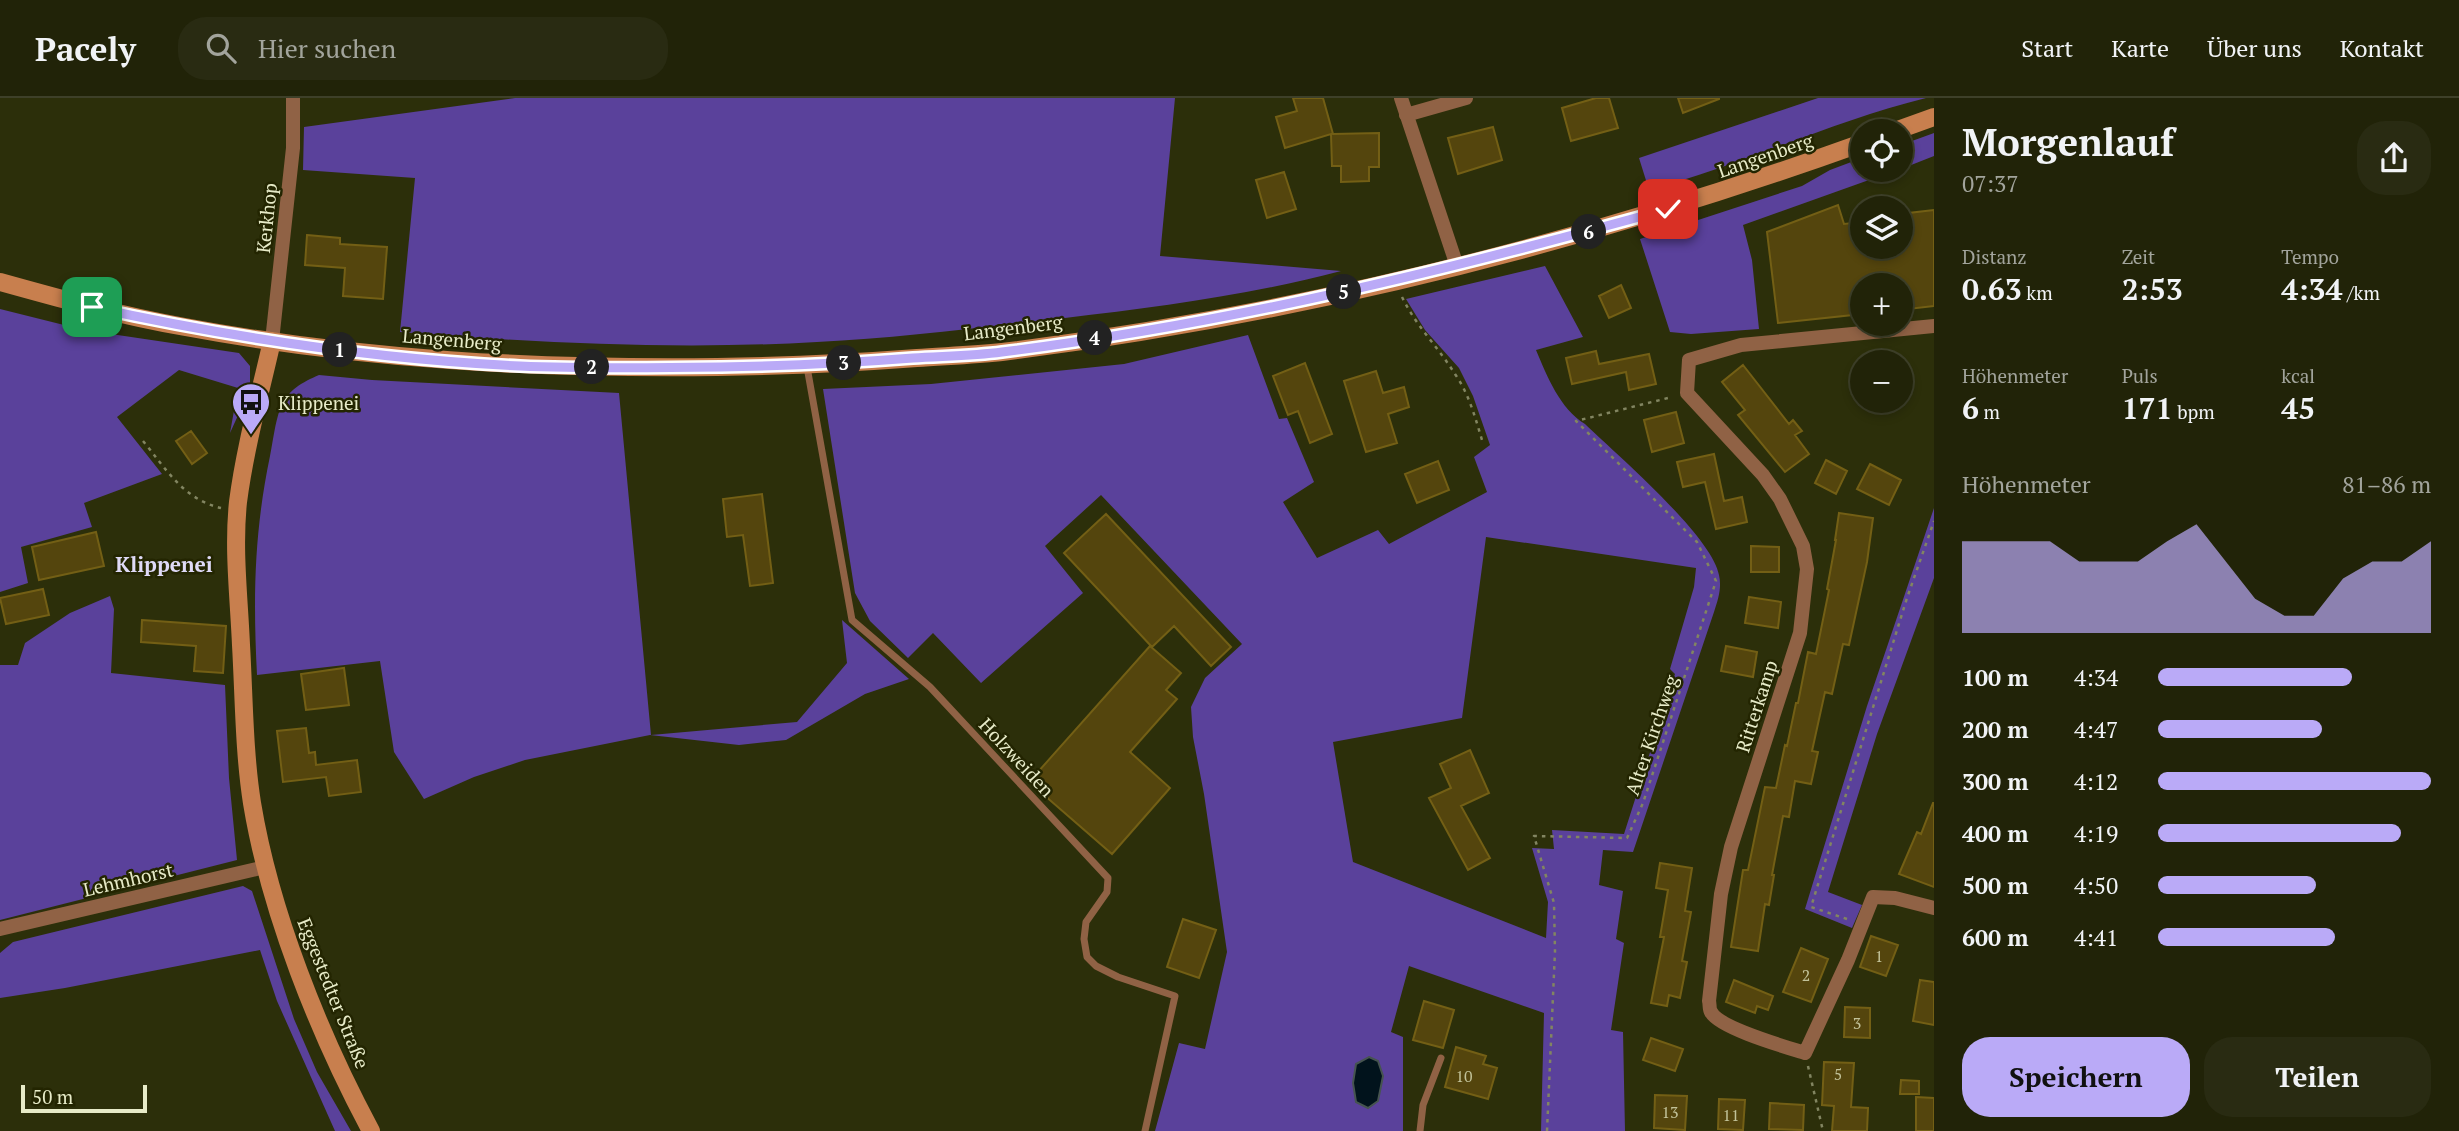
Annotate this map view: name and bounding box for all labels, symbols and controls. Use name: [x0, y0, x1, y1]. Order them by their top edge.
search box: [178, 17, 668, 80]
text: Pacely: [35, 27, 136, 70]
icon: search: [202, 29, 240, 67]
text: Hier suchen: [258, 31, 396, 65]
text: Start: [2021, 32, 2073, 64]
text: Karte: [2111, 32, 2169, 64]
text: Über uns: [2207, 32, 2302, 64]
text: Kontakt: [2340, 32, 2424, 64]
text: Morgenlauf: [1962, 117, 2174, 167]
map controls: [1850, 119, 1913, 413]
button: locate: [1850, 119, 1913, 182]
button: share: [2357, 121, 2431, 195]
street label: Langenberg: [1714, 127, 1817, 183]
text: 07:37: [1962, 168, 2019, 199]
pin: [1638, 179, 1698, 239]
street label: Kerkhop: [250, 182, 282, 254]
icon: check: [1649, 190, 1687, 228]
button: layers: [1850, 196, 1913, 259]
pin: 6: [1572, 214, 1606, 250]
text: 6: [1583, 219, 1594, 244]
text: Distanz: [1962, 244, 2027, 269]
text: Zeit: [2122, 244, 2155, 269]
text: Tempo: [2281, 244, 2339, 269]
text: 0.63: [1962, 269, 2022, 309]
text: 2:53: [2122, 269, 2183, 309]
text: 4:34: [2281, 269, 2342, 309]
button: +: [1850, 273, 1913, 336]
pin: 5: [1326, 274, 1362, 310]
pin: [62, 277, 122, 337]
text: 5: [1338, 279, 1349, 304]
text: km: [2022, 280, 2053, 305]
text: /km: [2342, 280, 2380, 305]
icon: arrive: [73, 288, 111, 326]
street label: Langenberg: [962, 308, 1065, 345]
pin: 4: [1078, 320, 1112, 356]
street label: Langenberg: [401, 322, 504, 356]
text: 4: [1089, 325, 1100, 350]
pin: 1: [322, 332, 358, 368]
text: 1: [334, 337, 345, 362]
pin: 3: [826, 345, 862, 380]
pin: 2: [574, 350, 610, 384]
text: 3: [838, 350, 849, 375]
button: −: [1850, 350, 1913, 413]
text: 2: [586, 354, 597, 379]
text: Höhenmeter: [1962, 363, 2068, 388]
text: Puls: [2122, 363, 2158, 388]
text: kcal: [2281, 363, 2315, 388]
bus stop icon: Klippenei: [230, 381, 272, 436]
text: 6: [1962, 388, 1979, 428]
text: 171: [2122, 388, 2173, 428]
text: 45: [2281, 388, 2315, 428]
place label: Klippenei: [278, 390, 359, 415]
text: m: [1979, 399, 2000, 424]
text: bpm: [2173, 399, 2215, 424]
text: Höhenmeter: [1962, 469, 2091, 500]
text: 81–86 m: [2342, 469, 2431, 500]
district label: Klippenei: [115, 550, 213, 578]
street label: Ritterkamp: [1729, 657, 1783, 755]
text: 100 m: [1962, 662, 2028, 693]
text: 4:34: [2074, 662, 2118, 693]
street label: Alter Kirchweg: [1619, 671, 1684, 798]
street label: Holzweiden: [974, 712, 1060, 802]
text: 200 m: [1962, 714, 2028, 745]
text: 4:47: [2074, 714, 2118, 745]
text: 300 m: [1962, 766, 2028, 797]
text: 4:12: [2074, 766, 2118, 797]
text: 400 m: [1962, 818, 2028, 849]
text: 4:19: [2074, 818, 2118, 849]
street label: Lehmhorst: [80, 856, 176, 902]
text: 500 m: [1962, 870, 2028, 901]
text: 4:50: [2074, 870, 2118, 901]
street label: Eggestedter Straße: [292, 914, 376, 1072]
text: 600 m: [1962, 922, 2028, 953]
text: 4:41: [2074, 922, 2118, 953]
house number: 1: [1875, 945, 1883, 967]
house number: 2: [1802, 964, 1810, 986]
house number: 3: [1853, 1012, 1861, 1034]
button: Speichern: [1962, 1037, 2190, 1117]
button: Teilen: [2204, 1037, 2431, 1117]
house number: 5: [1834, 1063, 1842, 1085]
house number: 10: [1455, 1065, 1473, 1087]
scale bar: [21, 1082, 147, 1114]
text: 50 m: [32, 1084, 73, 1109]
house number: 13: [1661, 1101, 1679, 1123]
house number: 11: [1722, 1104, 1740, 1126]

